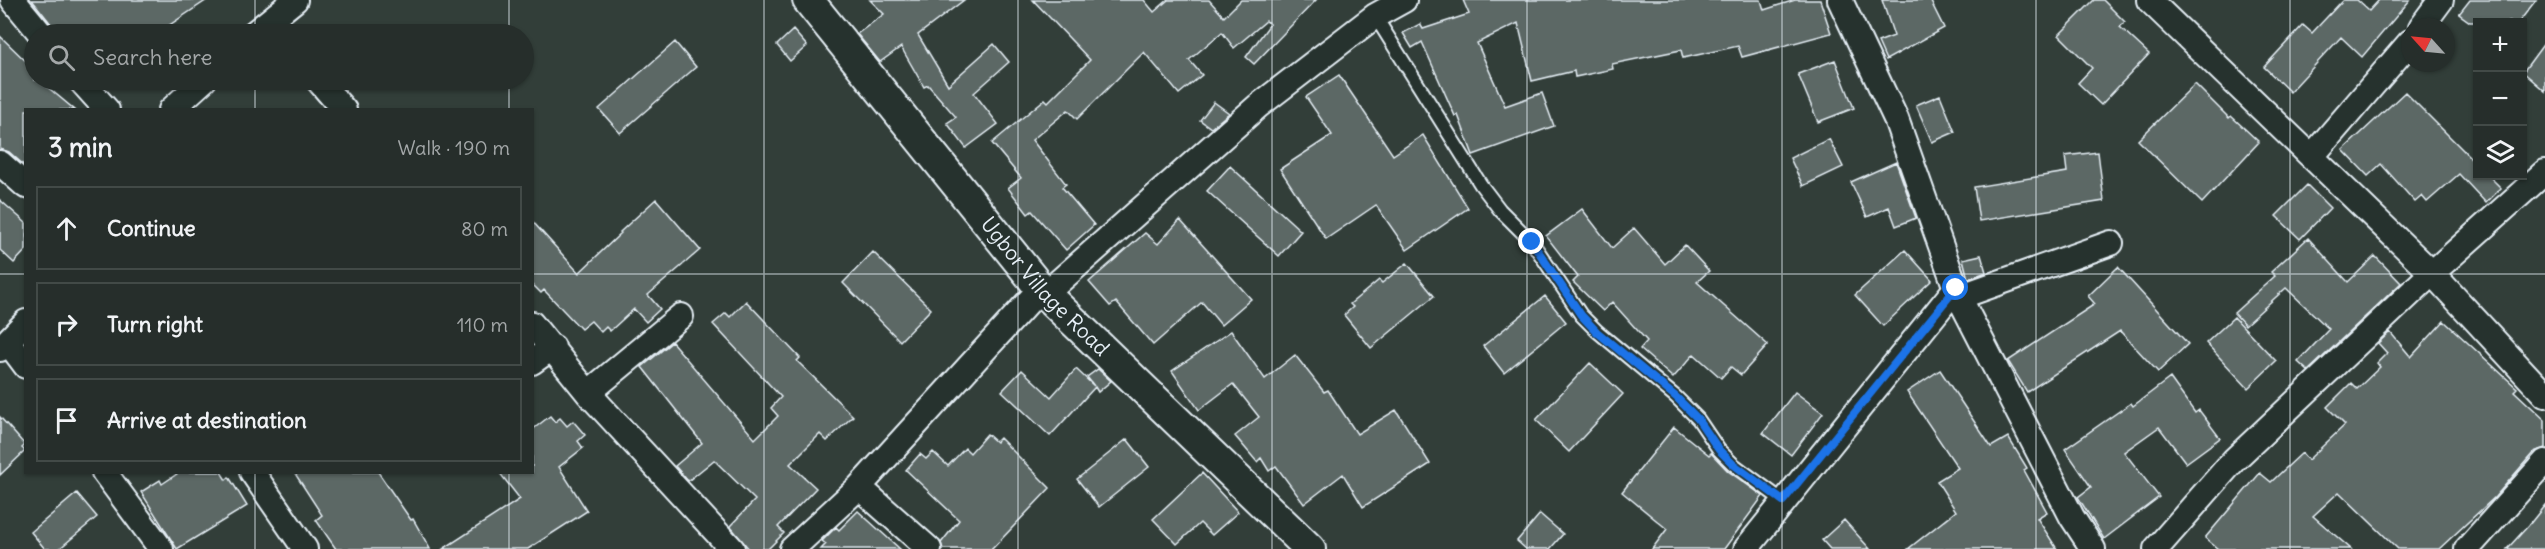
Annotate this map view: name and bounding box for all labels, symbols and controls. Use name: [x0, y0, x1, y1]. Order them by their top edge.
north arrow: [2401, 18, 2455, 72]
map controls: [2473, 18, 2527, 180]
button: +: [2473, 18, 2527, 72]
search box: [24, 24, 534, 90]
icon: search: [45, 41, 78, 74]
text: Search here: [93, 43, 212, 71]
button: −: [2473, 72, 2527, 126]
button: layers: [2473, 126, 2527, 180]
text: 3 min: [48, 131, 113, 164]
text: Walk · 190 m: [398, 135, 510, 160]
street label: Ugbor Village Road: [975, 211, 1115, 362]
icon: ahead: [50, 212, 83, 245]
text: Continue: [107, 214, 196, 242]
text: 80 m: [461, 216, 508, 241]
route end: [1518, 228, 1544, 254]
route start: [1942, 274, 1968, 300]
icon: right: [50, 308, 83, 341]
text: Turn right: [107, 310, 203, 338]
text: 110 m: [457, 312, 508, 337]
icon: arrive: [50, 404, 83, 437]
text: Arrive at destination: [107, 406, 307, 434]

